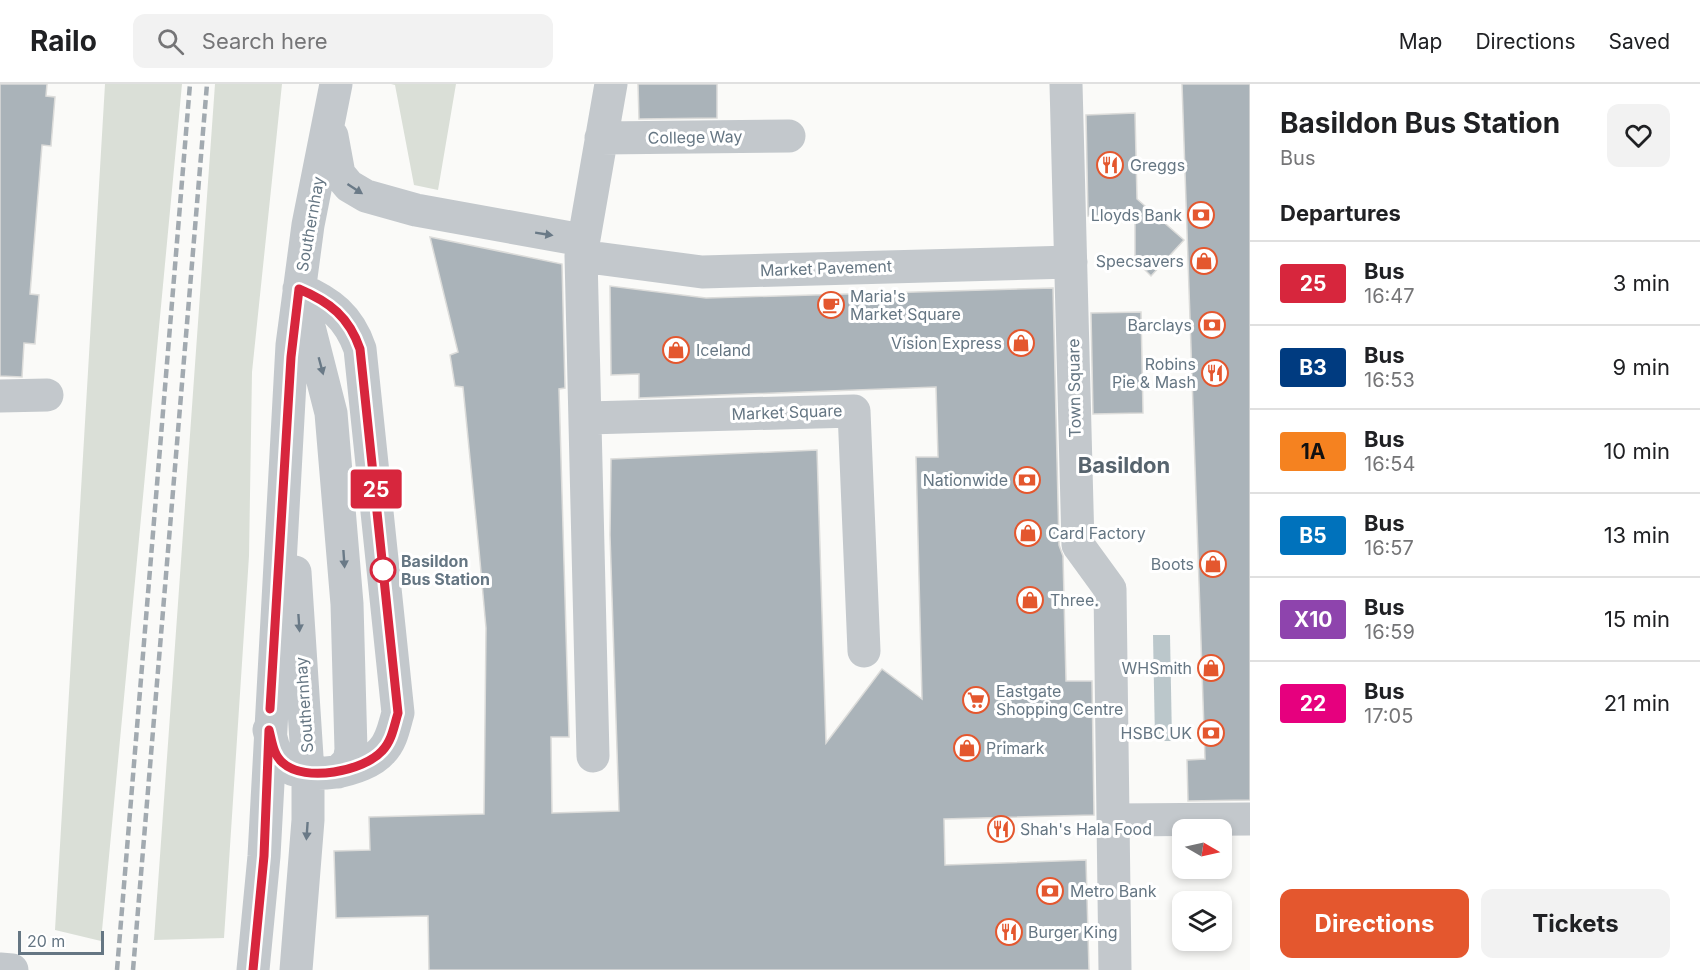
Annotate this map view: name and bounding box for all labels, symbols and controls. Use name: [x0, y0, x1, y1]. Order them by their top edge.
search box: [133, 14, 553, 68]
text: Railo: [30, 24, 97, 58]
icon: search: [154, 25, 187, 58]
text: Search here: [202, 28, 328, 54]
text: Map: [1399, 29, 1442, 54]
text: Directions: [1475, 29, 1576, 54]
text: Saved: [1609, 29, 1670, 54]
button: heart: [1607, 104, 1670, 167]
text: Basildon Bus Station: [1280, 106, 1560, 140]
street label: College Way: [647, 126, 743, 148]
text: Bus: [1280, 146, 1315, 170]
restaurant icon: Greggs: [1095, 150, 1125, 180]
place label: Greggs: [1130, 155, 1185, 175]
street label: Southernhay: [292, 175, 328, 273]
one-way arrow: [347, 184, 364, 195]
bank icon: Lloyds Bank: [1186, 200, 1216, 230]
text: Departures: [1280, 200, 1401, 226]
place label: Lloyds Bank: [1091, 205, 1182, 225]
one-way arrow: [535, 230, 554, 239]
shop icon: Specsavers: [1189, 246, 1219, 276]
place label: Specsavers: [1096, 251, 1184, 271]
street label: Market Pavement: [760, 256, 892, 280]
text: Bus: [1364, 258, 1405, 284]
text: 3 min: [1613, 270, 1670, 296]
text: 25: [1300, 271, 1326, 296]
text: 16:47: [1364, 284, 1415, 308]
place label: Maria's Market Square: [850, 286, 961, 324]
cafe icon: Maria's Market Square: [816, 290, 846, 320]
bank icon: Barclays: [1197, 310, 1227, 340]
place label: Barclays: [1128, 315, 1192, 335]
shop icon: Vision Express: [1006, 328, 1036, 358]
place label: Vision Express: [891, 333, 1002, 353]
shop icon: Iceland: [661, 335, 691, 365]
street label: Town Square: [1063, 338, 1085, 438]
place label: Iceland: [696, 340, 751, 360]
text: Bus: [1364, 342, 1405, 368]
place label: Robins Pie & Mash: [1112, 354, 1196, 392]
text: 9 min: [1613, 354, 1670, 380]
text: B3: [1299, 355, 1327, 380]
one-way arrow: [316, 357, 326, 375]
restaurant icon: Robins Pie & Mash: [1200, 358, 1230, 388]
text: 16:53: [1364, 368, 1415, 392]
street label: Market Square: [731, 400, 843, 424]
text: Bus: [1364, 426, 1405, 452]
text: 10 min: [1603, 438, 1670, 464]
text: 1A: [1301, 439, 1325, 464]
district label: Basildon: [1078, 452, 1170, 478]
text: 16:54: [1364, 452, 1415, 476]
bank icon: Nationwide: [1012, 465, 1042, 495]
line badge: 25: [349, 470, 403, 508]
place label: Nationwide: [923, 470, 1008, 490]
text: 25: [363, 477, 389, 502]
text: Bus: [1364, 510, 1405, 536]
shop icon: Card Factory: [1013, 518, 1043, 548]
text: 13 min: [1604, 522, 1670, 548]
place label: Card Factory: [1048, 523, 1146, 543]
text: B5: [1299, 523, 1327, 548]
text: 16:57: [1364, 536, 1414, 560]
one-way arrow: [340, 549, 349, 568]
shop icon: Boots: [1198, 549, 1228, 579]
place label: Basildon Bus Station: [401, 551, 490, 589]
place label: Boots: [1151, 554, 1194, 574]
marker: Basildon Bus Station: [370, 557, 396, 583]
shop icon: Three.: [1015, 585, 1045, 615]
place label: Three.: [1050, 590, 1099, 610]
text: Bus: [1364, 594, 1405, 620]
text: 15 min: [1604, 606, 1670, 632]
text: X10: [1294, 607, 1332, 632]
one-way arrow: [294, 614, 304, 633]
text: 16:59: [1364, 620, 1415, 644]
shop icon: WHSmith: [1196, 653, 1226, 683]
street label: Southernhay: [291, 656, 317, 754]
place label: WHSmith: [1121, 658, 1192, 678]
text: Bus: [1364, 678, 1405, 704]
place label: Eastgate Shopping Centre: [996, 681, 1123, 719]
supermarket icon: Eastgate Shopping Centre: [961, 685, 991, 715]
text: 21 min: [1604, 690, 1670, 716]
text: 22: [1300, 691, 1326, 716]
text: 17:05: [1364, 704, 1413, 728]
bank icon: HSBC UK: [1196, 718, 1226, 748]
place label: HSBC UK: [1121, 723, 1192, 743]
shop icon: Primark: [952, 733, 982, 763]
place label: Primark: [986, 738, 1045, 758]
restaurant icon: Shah's Hala Food: [986, 814, 1016, 844]
place label: Shah's Hala Food: [1020, 819, 1152, 839]
north arrow: [1172, 819, 1232, 879]
map controls: [1172, 819, 1232, 951]
one-way arrow: [303, 821, 312, 840]
bank icon: Metro Bank: [1035, 876, 1065, 906]
place label: Metro Bank: [1070, 881, 1157, 901]
button: Directions: [1280, 889, 1469, 958]
button: Tickets: [1481, 889, 1670, 958]
button: layers: [1172, 891, 1232, 951]
restaurant icon: Burger King: [994, 917, 1024, 947]
place label: Burger King: [1028, 922, 1118, 942]
scale bar: [18, 928, 104, 956]
text: 20 m: [27, 931, 65, 951]

